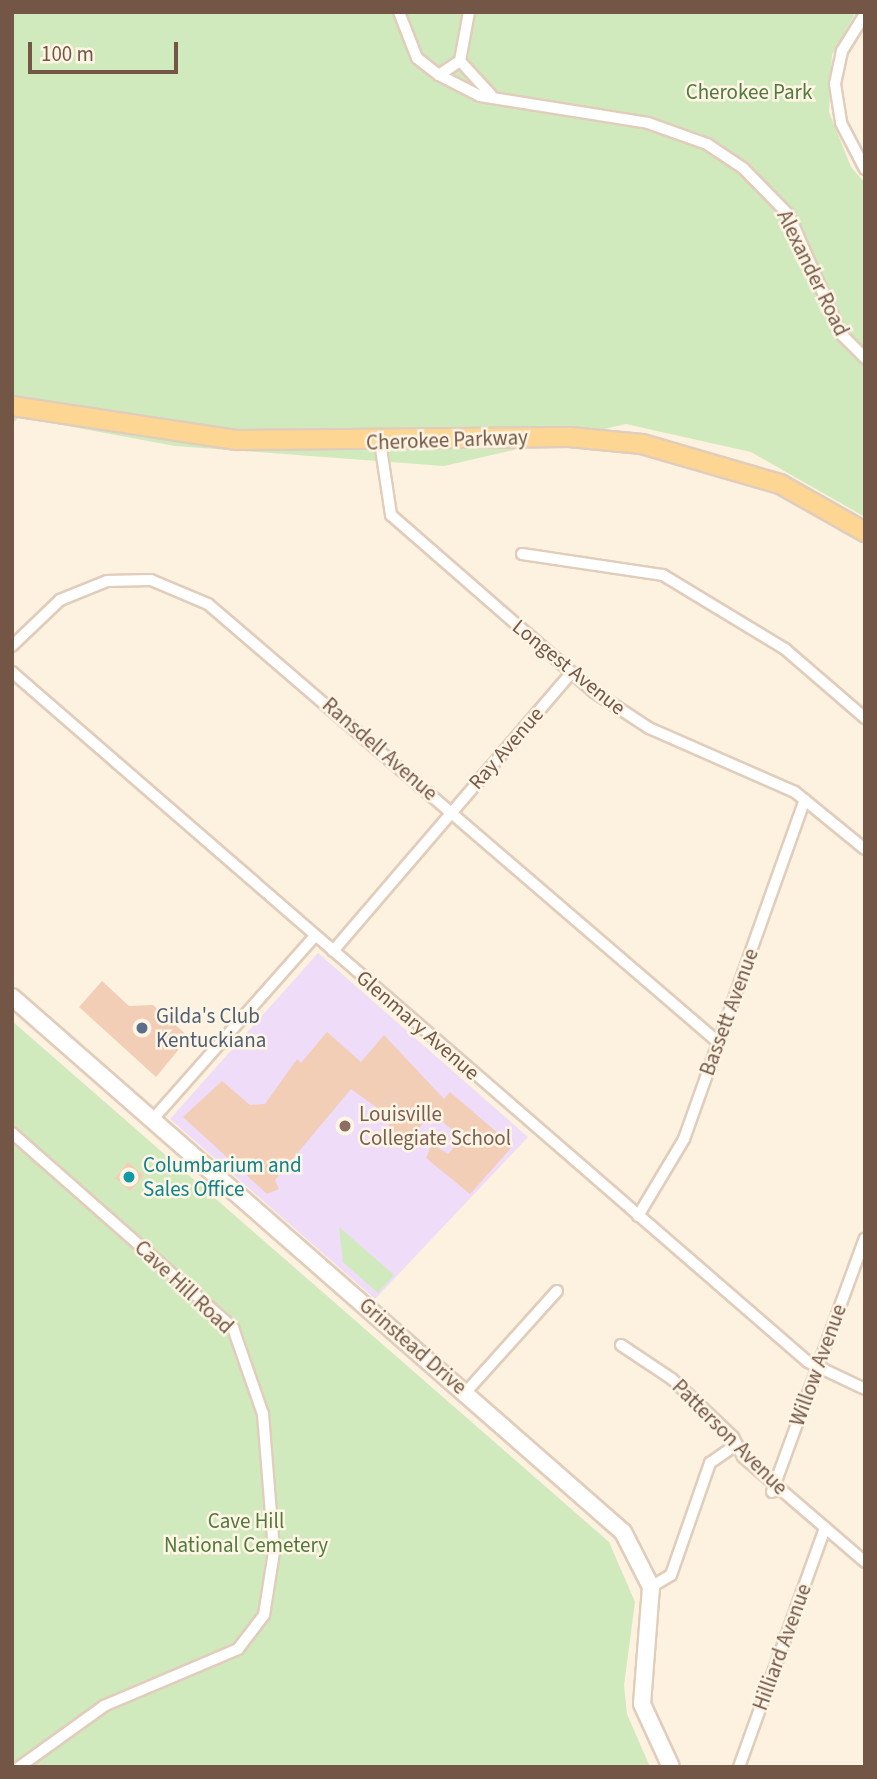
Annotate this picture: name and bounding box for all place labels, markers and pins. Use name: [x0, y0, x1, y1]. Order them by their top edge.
place label: Gilda's Club Kentuckiana: [156, 1003, 266, 1053]
marker: Gilda's Club Kentuckiana: [134, 1020, 150, 1036]
place label: Louisville Collegiate School: [359, 1101, 511, 1151]
marker: Louisville Collegiate School: [337, 1118, 353, 1134]
place label: Columbarium and Sales Office: [143, 1152, 302, 1202]
marker: Columbarium and Sales Office: [121, 1169, 137, 1185]

